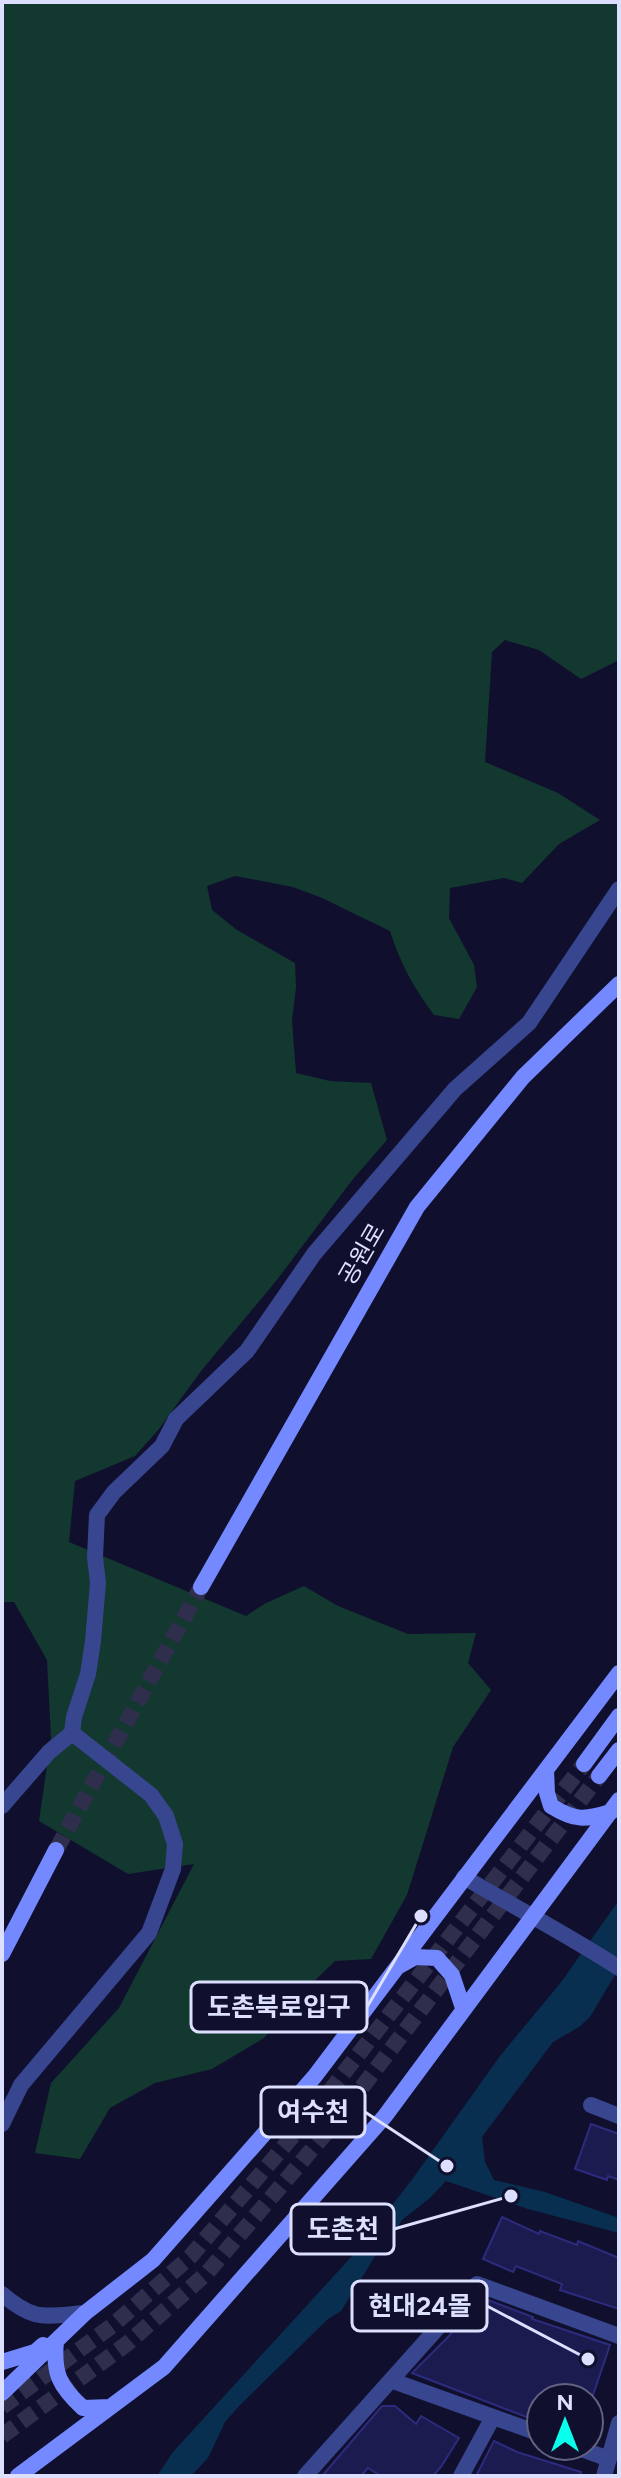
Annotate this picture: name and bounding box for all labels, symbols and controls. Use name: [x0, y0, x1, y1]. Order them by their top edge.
street label: 공원로: [332, 1218, 391, 1290]
callout: 도촌북로입구: [191, 1982, 367, 2032]
text: 도촌북로입구: [207, 1991, 351, 2023]
callout: 여수천: [261, 2087, 365, 2137]
text: 여수천: [277, 2096, 349, 2128]
callout: 도촌천: [291, 2204, 394, 2254]
text: 도촌천: [307, 2213, 379, 2245]
callout: 현대24몰: [352, 2281, 487, 2331]
text: 현대24몰: [368, 2290, 472, 2322]
north arrow: [525, 2382, 605, 2462]
text: N: [556, 2389, 574, 2416]

